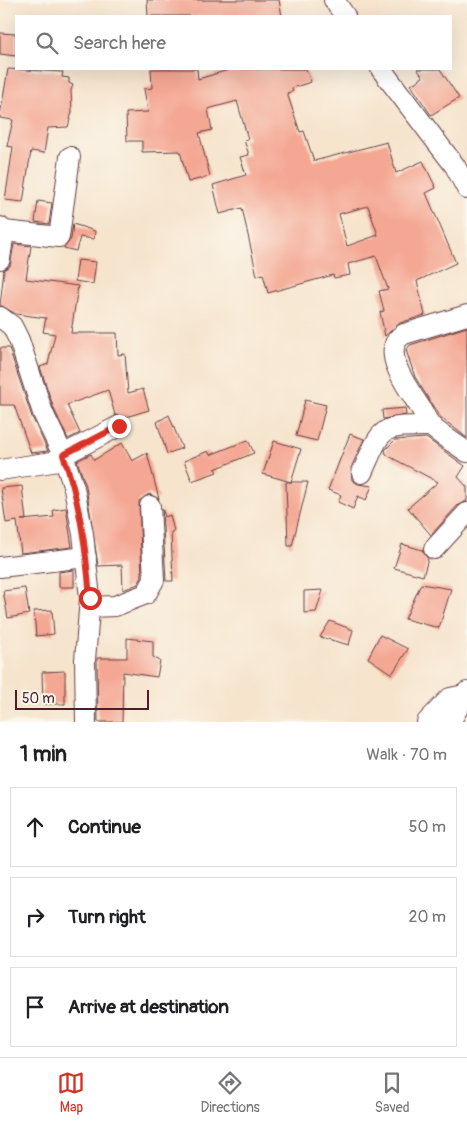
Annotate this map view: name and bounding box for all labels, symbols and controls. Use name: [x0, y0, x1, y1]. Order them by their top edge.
search box: [15, 15, 452, 70]
icon: search: [33, 29, 61, 57]
text: Search here: [73, 31, 166, 55]
route end: [108, 415, 131, 438]
route start: [79, 587, 102, 610]
scale bar: [15, 687, 149, 710]
text: 50 m: [22, 690, 55, 707]
text: 1 min: [20, 741, 67, 768]
text: Walk · 70 m: [366, 745, 447, 765]
icon: ahead: [21, 813, 49, 841]
text: Continue: [68, 815, 141, 839]
text: 50 m: [409, 817, 446, 837]
icon: right: [21, 903, 49, 931]
text: Turn right: [68, 905, 146, 929]
text: 20 m: [408, 907, 446, 927]
icon: arrive: [21, 993, 49, 1021]
text: Arrive at destination: [68, 995, 229, 1019]
tab: Map: [57, 1069, 85, 1116]
tab: Directions: [200, 1069, 260, 1116]
tab: Saved: [375, 1069, 410, 1116]

